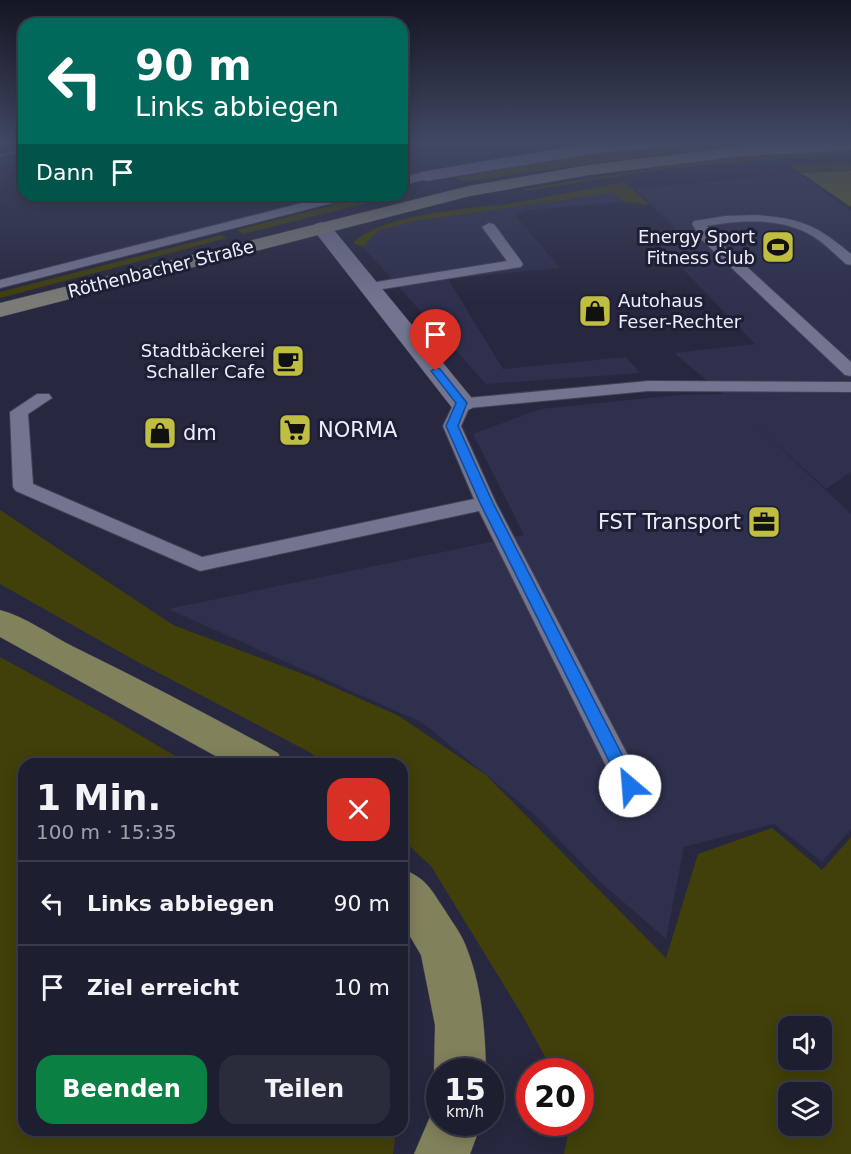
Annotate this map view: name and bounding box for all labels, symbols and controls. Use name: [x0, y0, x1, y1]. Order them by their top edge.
text: 90 m: [135, 41, 252, 90]
icon: left: [36, 42, 114, 120]
text: Links abbiegen: [135, 91, 339, 122]
icon: arrive: [106, 156, 139, 189]
text: Dann: [36, 160, 94, 185]
place label: Energy Sport Fitness Club: [638, 226, 755, 268]
sports icon: Energy Sport Fitness Club: [760, 229, 796, 265]
street label: Röthenbacher Straße: [66, 235, 256, 302]
place label: Autohaus Feser-Rechter: [618, 290, 742, 332]
shop icon: Autohaus Feser-Rechter: [577, 293, 613, 329]
pin: [410, 309, 461, 371]
icon: arrive: [419, 318, 452, 351]
place label: Stadtbäckerei Schaller Cafe: [141, 340, 265, 382]
cafe icon: Stadtbäckerei Schaller Cafe: [270, 343, 306, 379]
supermarket icon: NORMA: [277, 412, 313, 448]
shop icon: dm: [142, 415, 178, 451]
place label: NORMA: [318, 418, 398, 442]
place label: dm: [183, 421, 217, 445]
office icon: FST Transport: [746, 504, 782, 540]
place label: FST Transport: [598, 510, 741, 534]
position arrow: [598, 754, 662, 818]
text: 1 Min.: [36, 777, 161, 818]
button: close: [327, 778, 390, 841]
text: 100 m · 15:35: [36, 820, 177, 844]
icon: left: [36, 887, 69, 920]
text: Links abbiegen: [87, 891, 275, 916]
text: 90 m: [334, 891, 390, 916]
icon: arrive: [36, 971, 69, 1004]
text: Ziel erreicht: [87, 975, 239, 1000]
text: 10 m: [334, 975, 390, 1000]
map controls: [778, 1016, 832, 1136]
button: sound: [778, 1016, 832, 1070]
button: Beenden: [36, 1055, 207, 1124]
button: Teilen: [219, 1055, 390, 1124]
speed limit sign: 20: [516, 1058, 594, 1136]
text: 15: [444, 1072, 486, 1107]
button: layers: [778, 1082, 832, 1136]
text: km/h: [446, 1103, 484, 1121]

